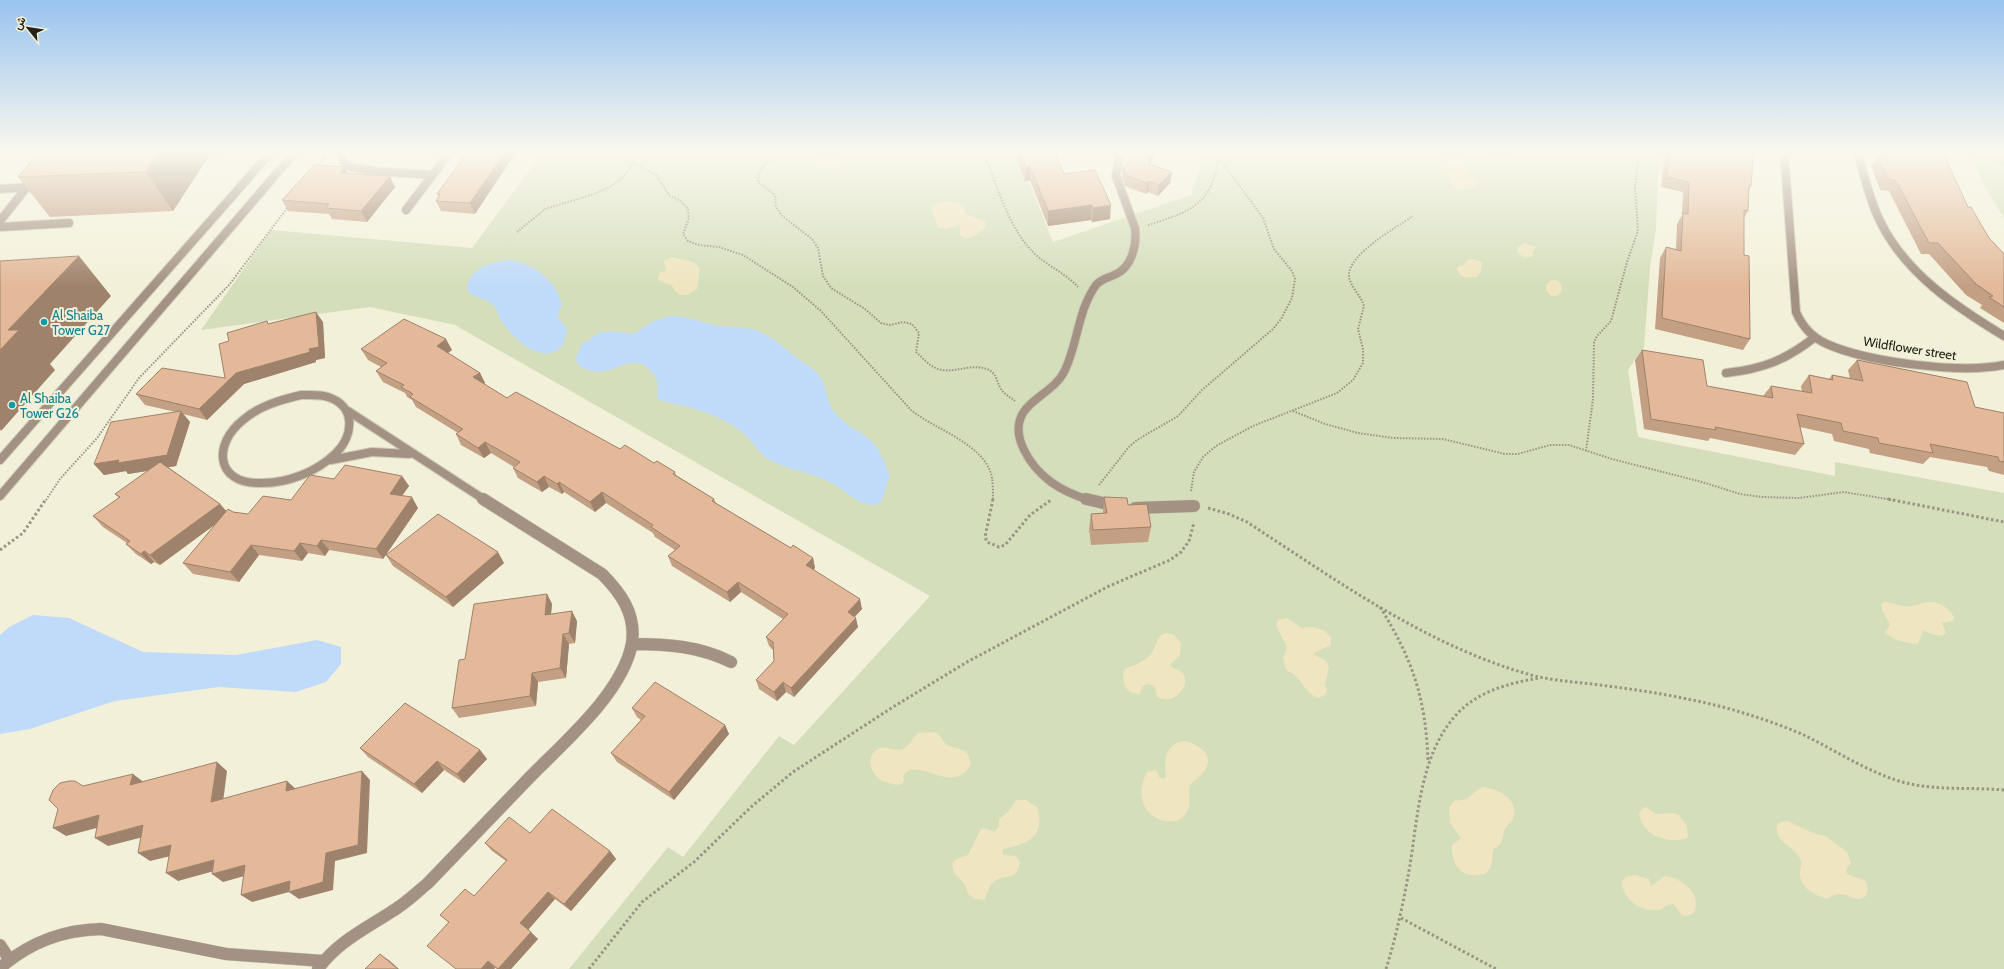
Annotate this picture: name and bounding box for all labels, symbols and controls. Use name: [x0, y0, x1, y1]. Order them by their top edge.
north arrow: [8, 8, 48, 48]
text: ش: [10, 14, 29, 32]
place label: Al Shaiba Tower G27: [52, 307, 111, 338]
marker: Al Shaiba Tower G27: [39, 317, 49, 327]
street label: Wildflower street: [1862, 333, 1958, 363]
place label: Al Shaiba Tower G26: [20, 390, 79, 421]
marker: Al Shaiba Tower G26: [7, 400, 17, 410]

